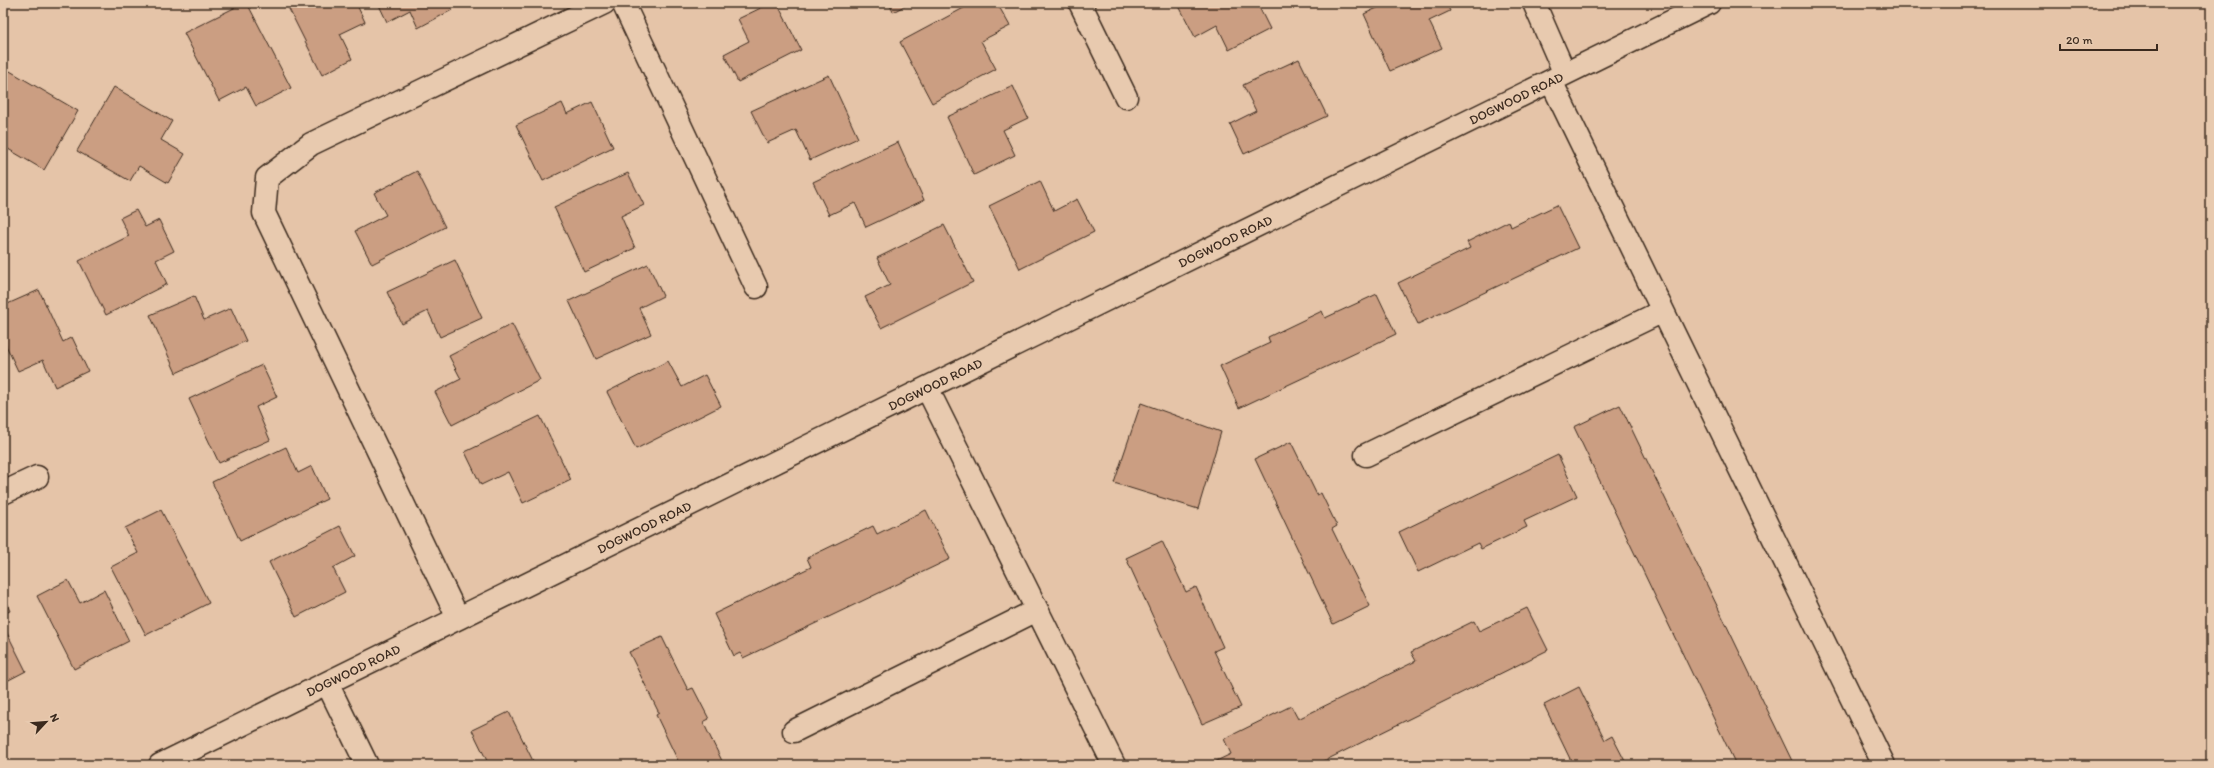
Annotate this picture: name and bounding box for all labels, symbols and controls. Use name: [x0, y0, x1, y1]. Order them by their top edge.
scale bar: [2060, 26, 2157, 52]
text: 20 m: [2066, 33, 2093, 47]
street label: DOGWOOD ROAD: [1467, 69, 1566, 128]
street label: DOGWOOD ROAD: [1176, 212, 1275, 271]
street label: DOGWOOD ROAD: [886, 355, 985, 414]
street label: DOGWOOD ROAD: [595, 498, 694, 557]
street label: DOGWOOD ROAD: [304, 641, 403, 700]
north arrow: [26, 702, 66, 742]
text: N: [47, 712, 62, 724]

